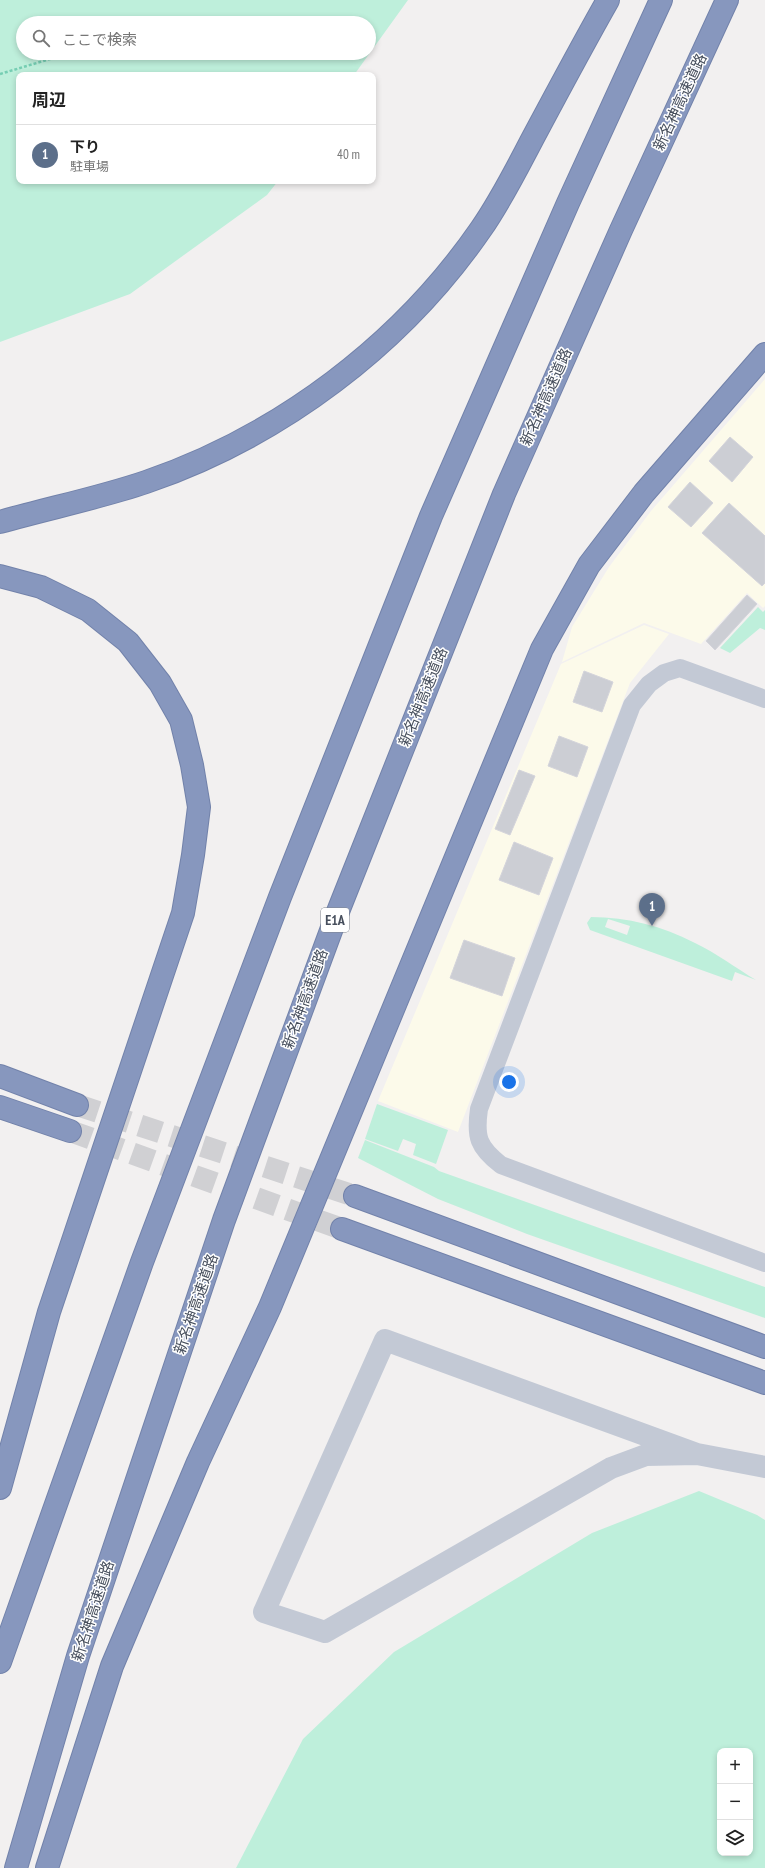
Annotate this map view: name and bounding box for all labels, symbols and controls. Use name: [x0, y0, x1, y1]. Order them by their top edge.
search box: [16, 16, 376, 60]
icon: search: [30, 27, 52, 49]
text: ここで検索: [62, 30, 137, 49]
street label: 新名神高速道路: [649, 50, 710, 153]
text: 周辺: [32, 89, 66, 111]
text: 下り: [70, 137, 100, 156]
text: 1: [42, 146, 48, 163]
text: 40 m: [337, 146, 360, 163]
text: 駐車場: [70, 158, 109, 175]
street label: 新名神高速道路: [516, 345, 576, 449]
street label: 新名神高速道路: [394, 645, 451, 749]
pin: 1: [639, 893, 665, 926]
road number: E1A: [321, 908, 349, 932]
street label: 新名神高速道路: [278, 946, 331, 1051]
your location: [499, 1072, 519, 1092]
street label: 新名神高速道路: [169, 1251, 222, 1357]
street label: 新名神高速道路: [67, 1558, 118, 1664]
map controls: [717, 1748, 753, 1856]
button: +: [717, 1748, 753, 1784]
button: −: [717, 1784, 753, 1820]
button: layers: [717, 1820, 753, 1856]

